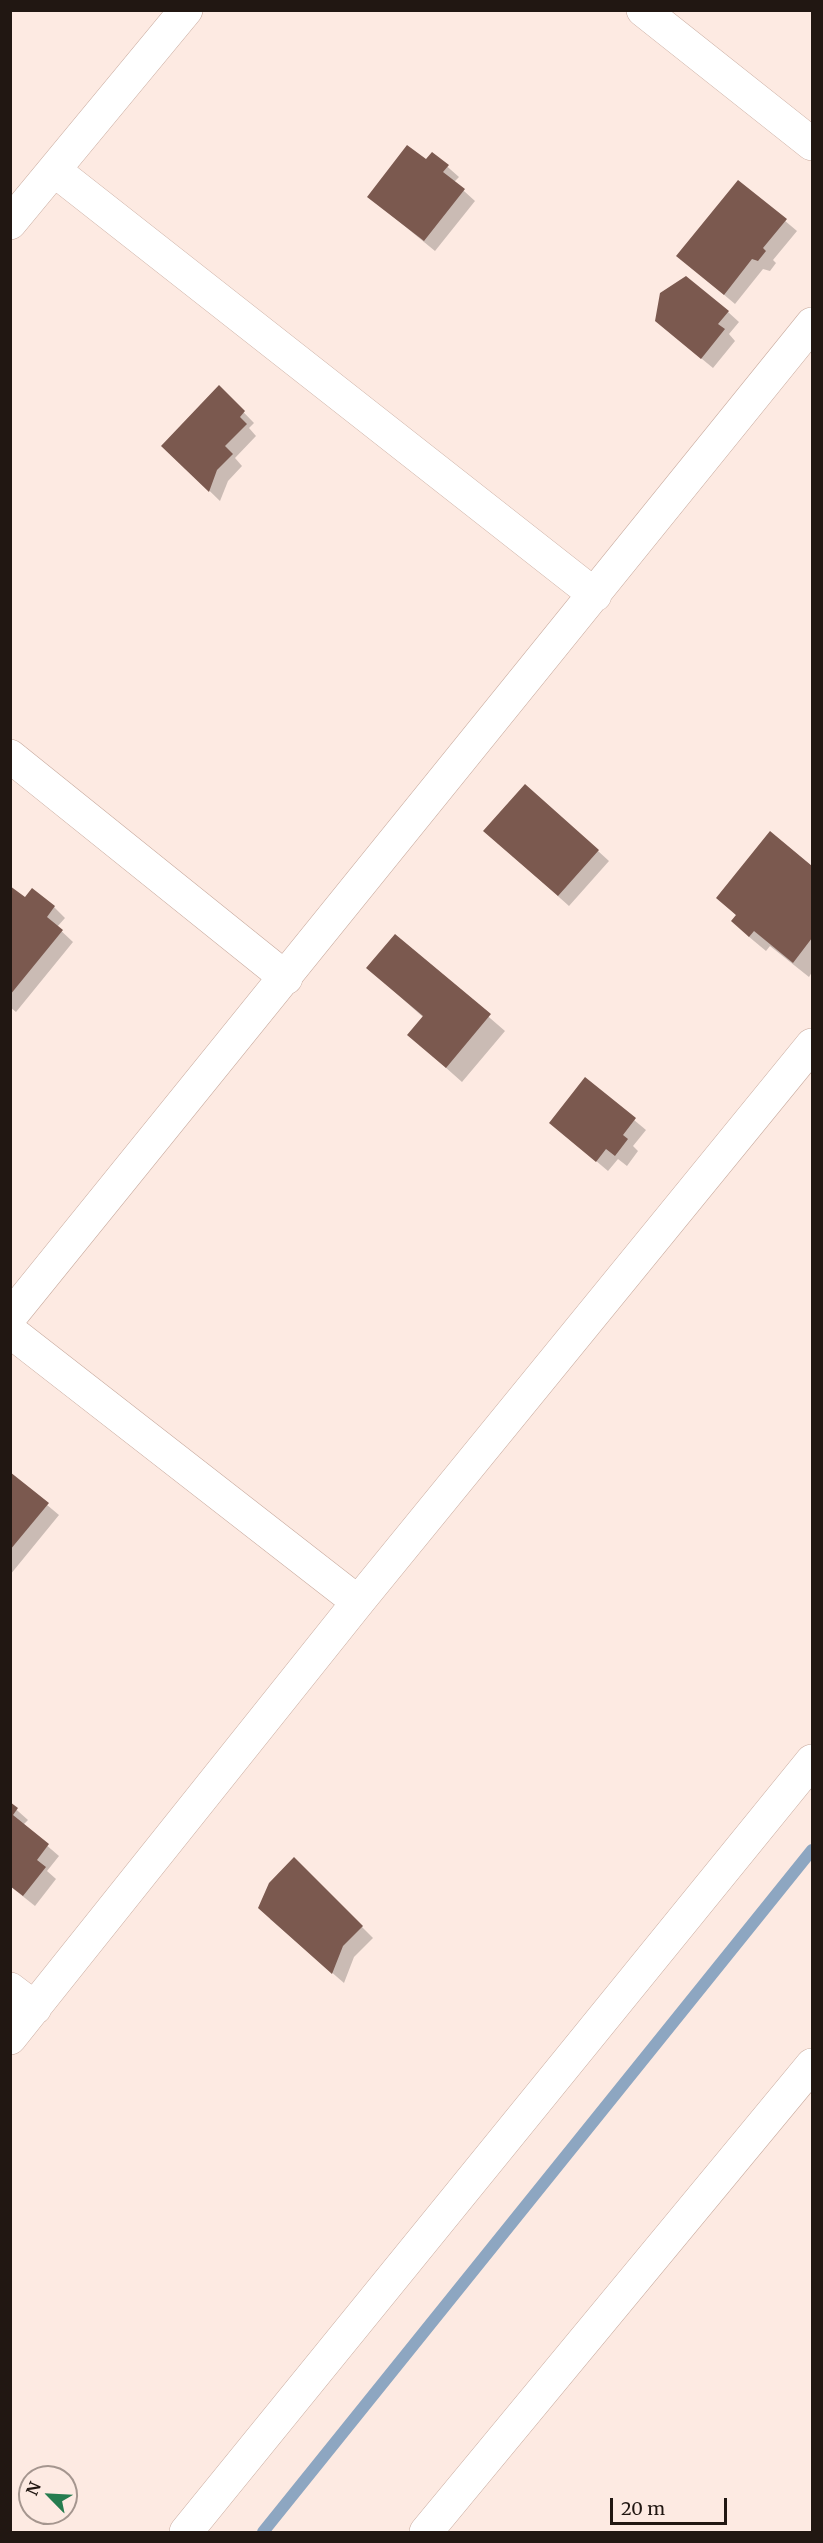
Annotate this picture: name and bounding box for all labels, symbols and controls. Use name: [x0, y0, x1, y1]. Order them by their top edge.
north arrow: [18, 2465, 78, 2525]
text: N: [22, 2479, 45, 2498]
scale bar: [613, 2486, 730, 2524]
text: 20 m: [621, 2497, 665, 2520]

